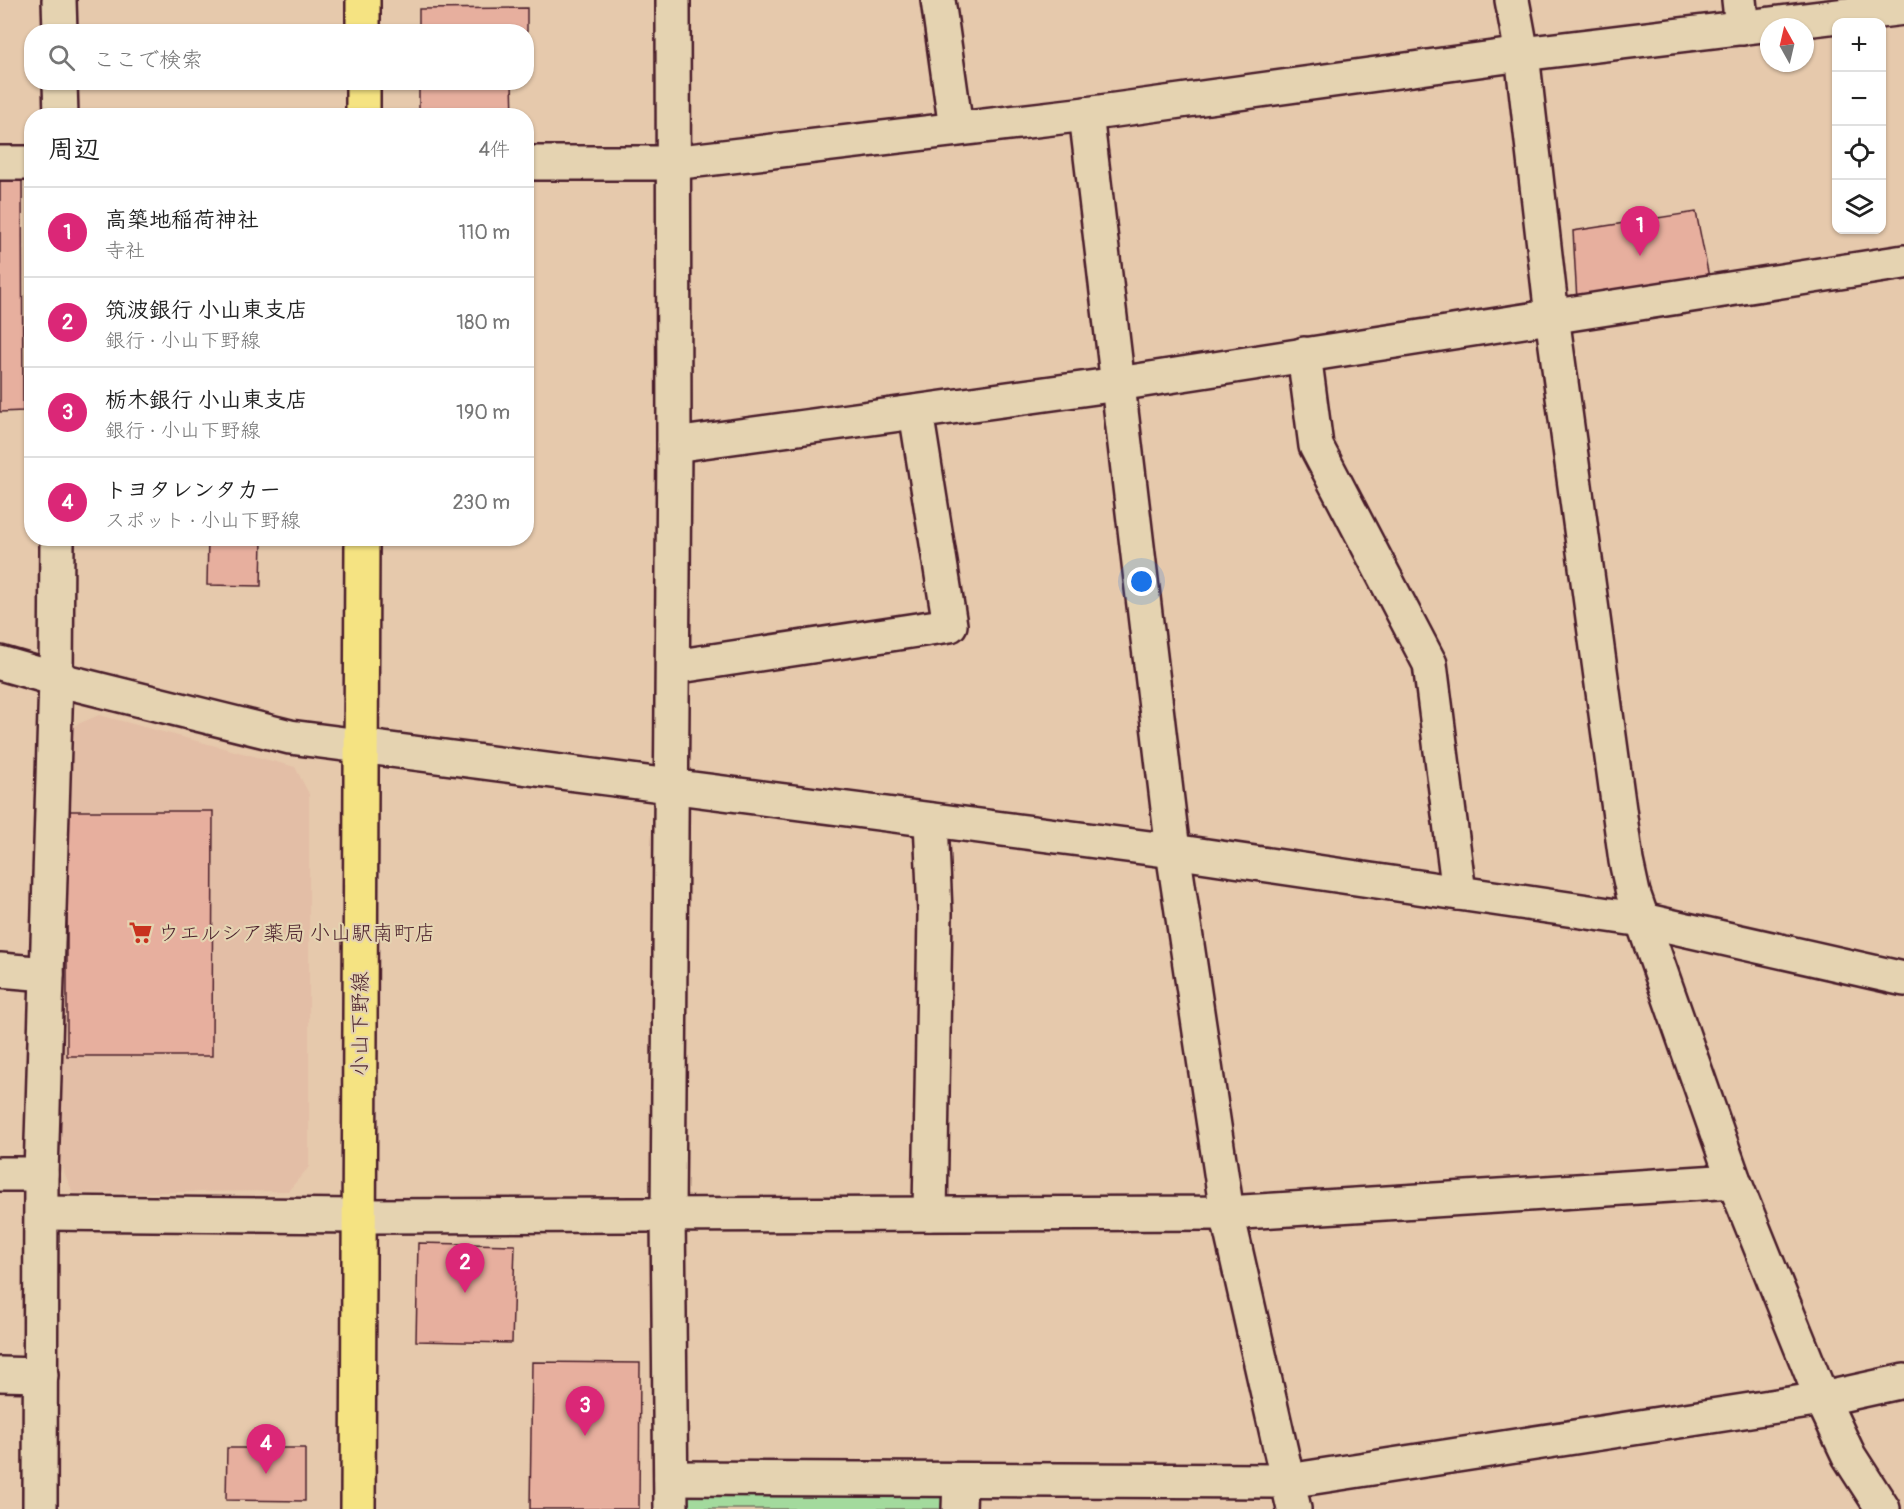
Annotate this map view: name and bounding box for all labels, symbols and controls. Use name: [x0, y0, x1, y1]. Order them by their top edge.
north arrow: [1760, 18, 1814, 72]
map controls: [1832, 18, 1886, 234]
button: +: [1832, 18, 1886, 72]
search box: [24, 24, 534, 90]
icon: search: [45, 41, 78, 74]
text: ここで検索: [93, 46, 203, 74]
button: −: [1832, 72, 1886, 126]
button: locate: [1832, 126, 1886, 180]
text: 周辺: [48, 134, 100, 166]
text: 4件: [478, 137, 510, 162]
button: layers: [1832, 180, 1886, 234]
text: 高築地稲荷神社: [105, 206, 259, 234]
pin: 1: [1620, 206, 1660, 256]
text: 1: [64, 220, 71, 245]
text: 110 m: [459, 220, 510, 245]
text: 寺社: [105, 238, 145, 263]
text: 筑波銀行 小山東支店: [105, 296, 308, 324]
text: 2: [62, 310, 73, 335]
text: 180 m: [456, 310, 510, 335]
text: 銀行 · 小山下野線: [105, 328, 260, 353]
text: 栃木銀行 小山東支店: [105, 386, 308, 414]
text: 3: [62, 400, 73, 425]
text: 190 m: [456, 400, 510, 425]
text: 銀行 · 小山下野線: [105, 418, 260, 443]
text: トヨタレンタカー: [105, 476, 281, 504]
text: 4: [62, 490, 73, 515]
text: 230 m: [453, 490, 510, 515]
text: スポット · 小山下野線: [105, 508, 300, 533]
your location: [1127, 567, 1156, 596]
supermarket icon: ウエルシア薬局 小山駅南町店: [127, 920, 153, 946]
place label: ウエルシア薬局 小山駅南町店: [158, 920, 436, 947]
street label: 小山下野線: [347, 972, 374, 1077]
pin: 2: [446, 1244, 484, 1293]
pin: 3: [566, 1386, 604, 1436]
pin: 4: [246, 1424, 286, 1474]

